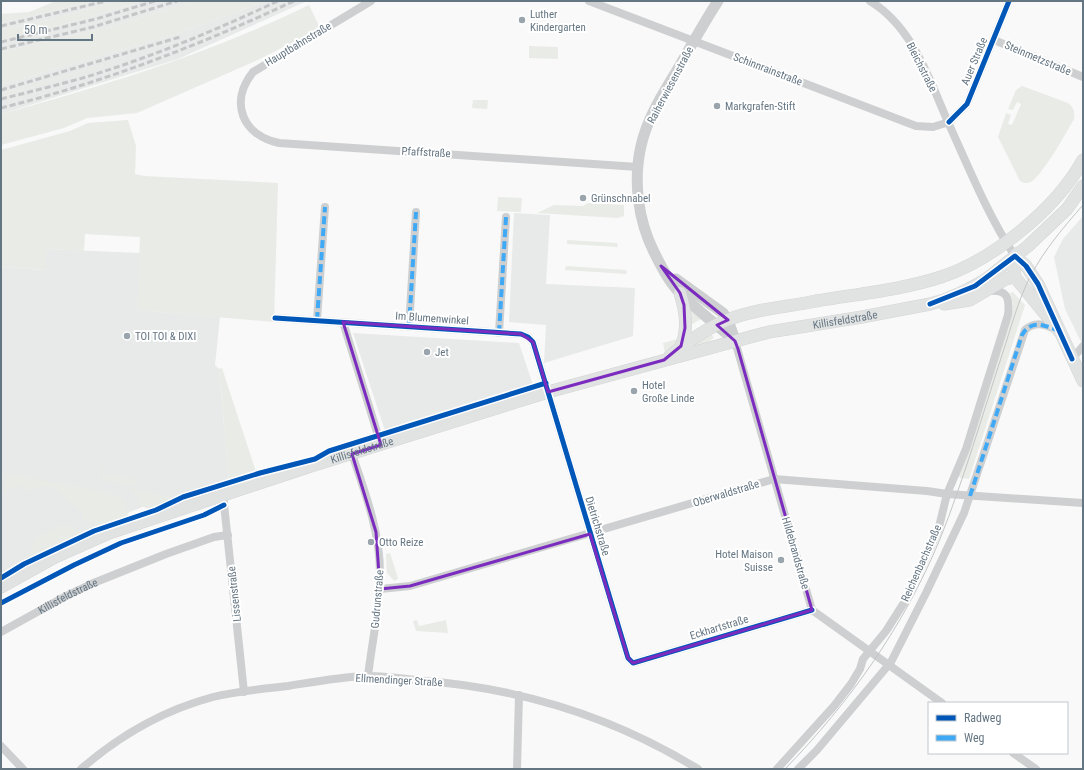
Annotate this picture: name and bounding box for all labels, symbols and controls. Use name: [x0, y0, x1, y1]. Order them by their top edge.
place label: Luther Kindergarten: [530, 8, 586, 34]
marker: Luther Kindergarten: [517, 15, 527, 25]
scale bar: [18, 16, 92, 42]
street label: Hauptbahnstraße: [263, 20, 334, 69]
text: 50 m: [24, 23, 48, 37]
street label: Auer Straße: [959, 35, 990, 87]
street label: Steinmetzstraße: [1003, 39, 1073, 78]
street label: Bleichstraße: [903, 40, 940, 94]
street label: Raiherwiesenstraße: [645, 44, 696, 126]
street label: Schinnrainstraße: [731, 50, 804, 89]
place label: Markgrafen-Stift: [725, 100, 795, 113]
marker: Markgrafen-Stift: [712, 101, 722, 111]
street label: Pfaffstraße: [401, 145, 451, 160]
place label: Grünschnabel: [591, 192, 651, 205]
marker: Grünschnabel: [578, 193, 588, 203]
street label: Killisfeldstraße: [812, 308, 879, 332]
street label: Im Blumenwinkel: [395, 309, 469, 328]
place label: TOI TOI & DIXI: [135, 330, 196, 343]
marker: TOI TOI & DIXI: [122, 331, 132, 341]
place label: Jet: [435, 346, 449, 359]
marker: Jet: [422, 347, 432, 357]
place label: Hotel Große Linde: [642, 379, 694, 405]
marker: Hotel Große Linde: [629, 386, 639, 396]
street label: Killisfeldstraße: [329, 435, 395, 467]
street label: Oberwaldstraße: [691, 477, 761, 510]
street label: Dietrichstraße: [582, 495, 613, 557]
street label: Hildebrandstraße: [779, 515, 812, 591]
street label: Reichenbachstraße: [899, 523, 944, 604]
place label: Otto Reize: [379, 536, 423, 549]
marker: Otto Reize: [366, 537, 376, 547]
place label: Hotel Maison Suisse: [715, 548, 773, 574]
marker: Hotel Maison Suisse: [776, 555, 786, 565]
street label: Lissenstraße: [225, 565, 244, 622]
street label: Gudrunstraße: [368, 569, 387, 629]
street label: Killisfeldstraße: [36, 576, 100, 617]
street label: Eckhartstraße: [688, 612, 750, 643]
street label: Ellmendinger Straße: [355, 672, 443, 689]
legend: [928, 702, 1068, 754]
text: Radweg: [964, 711, 1001, 725]
text: Weg: [964, 731, 985, 745]

